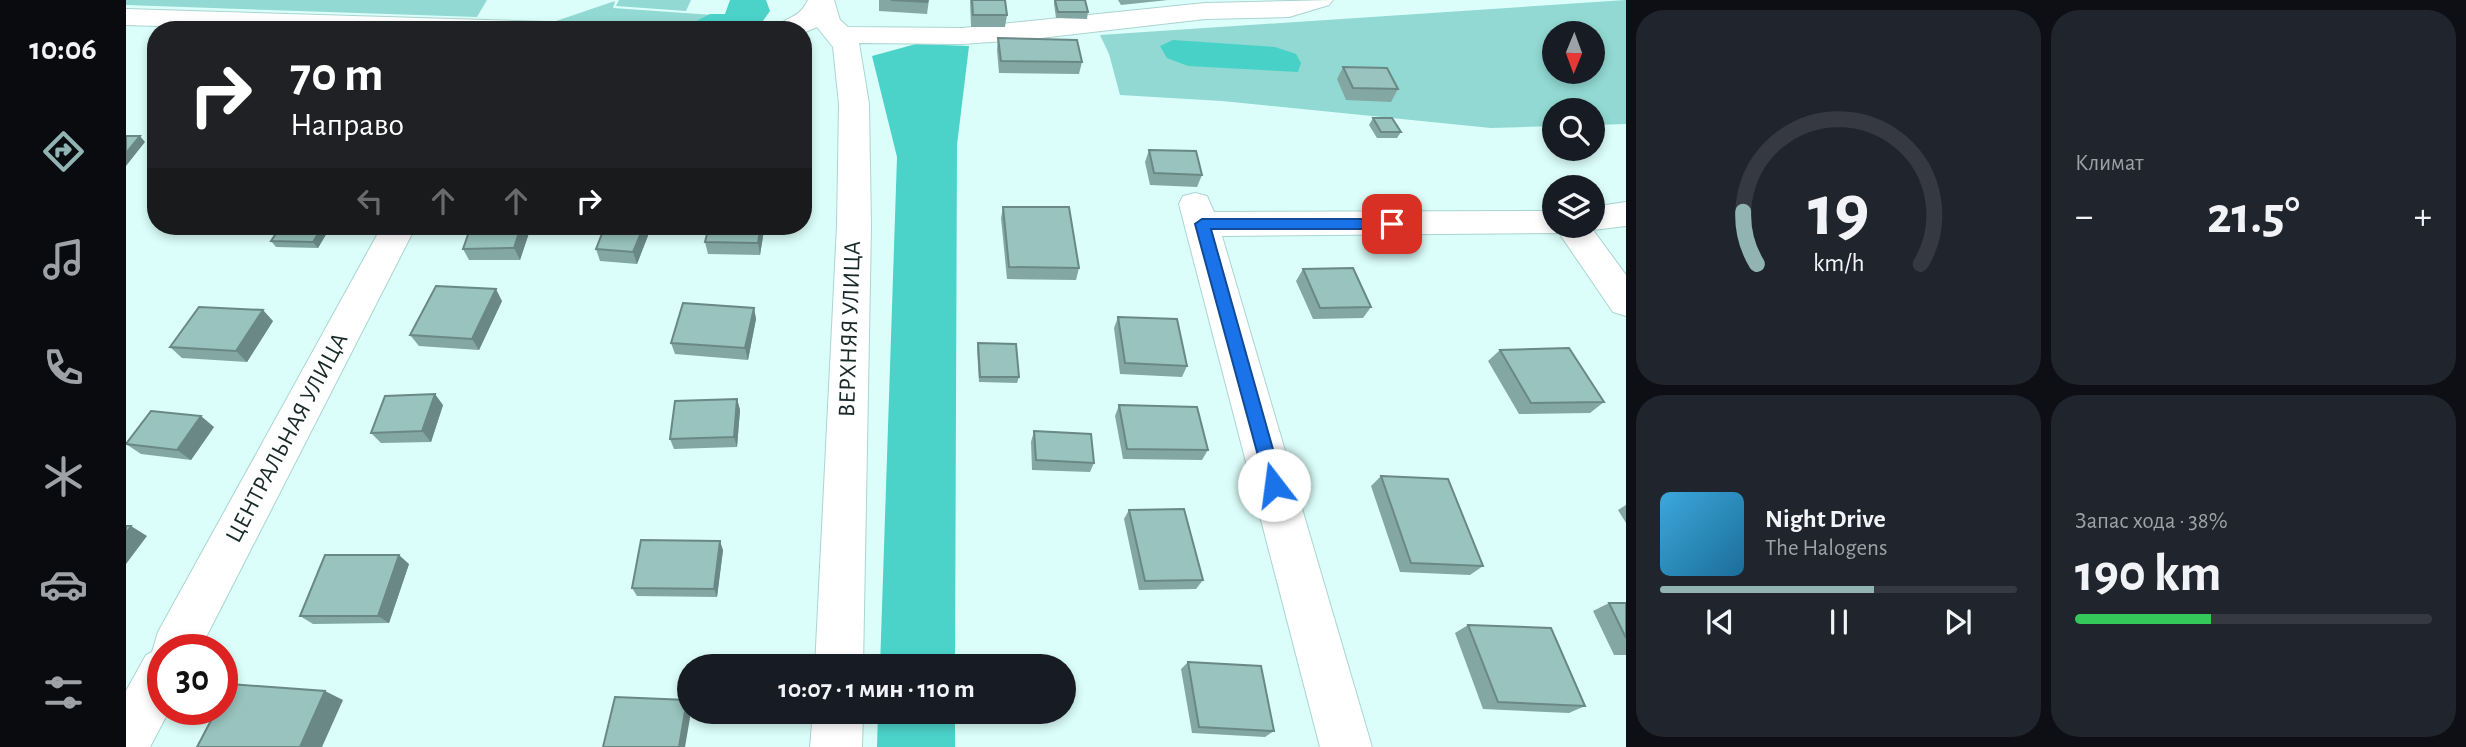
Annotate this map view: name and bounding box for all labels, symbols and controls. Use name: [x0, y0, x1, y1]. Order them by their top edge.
north arrow: [1542, 21, 1605, 84]
map controls: [1542, 21, 1605, 238]
text: 10:06: [29, 33, 97, 65]
icon: right: [175, 49, 266, 140]
text: 70 m: [290, 51, 384, 100]
button: search: [1542, 98, 1605, 161]
text: Направо: [290, 109, 404, 141]
icon: directions: [39, 127, 88, 176]
text: Климат: [2075, 152, 2144, 175]
button: layers: [1542, 175, 1605, 238]
text: 19: [1808, 176, 1869, 249]
icon: left: [351, 182, 389, 220]
icon: ahead: [424, 182, 462, 220]
icon: ahead: [497, 182, 535, 220]
icon: right: [570, 182, 608, 220]
text: 21.5°: [2207, 190, 2300, 242]
pin: [1362, 194, 1422, 254]
text: −: [2075, 198, 2093, 236]
text: +: [2414, 198, 2432, 236]
icon: arrive: [1373, 205, 1411, 243]
icon: music: [39, 235, 88, 284]
street label: ВЕРХНЯЯ УЛИЦА: [835, 240, 865, 418]
text: km/h: [1813, 250, 1864, 275]
street label: ЦЕНТРАЛЬНАЯ УЛИЦА: [222, 329, 352, 547]
icon: phone: [39, 343, 88, 392]
position arrow: [1237, 448, 1311, 522]
icon: climate: [39, 452, 88, 501]
text: Night Drive: [1765, 506, 1886, 532]
text: Запас хода · 38%: [2075, 510, 2228, 533]
text: The Halogens: [1765, 537, 1887, 560]
text: 190 km: [2075, 548, 2221, 600]
icon: car: [39, 560, 88, 609]
icon: previous: [1701, 603, 1739, 641]
icon: pause: [1820, 603, 1858, 641]
icon: next: [1939, 603, 1977, 641]
speed limit sign: 30: [147, 634, 238, 725]
icon: filters: [39, 668, 88, 717]
text: 10:07 · 1 мин · 110 m: [778, 676, 975, 702]

